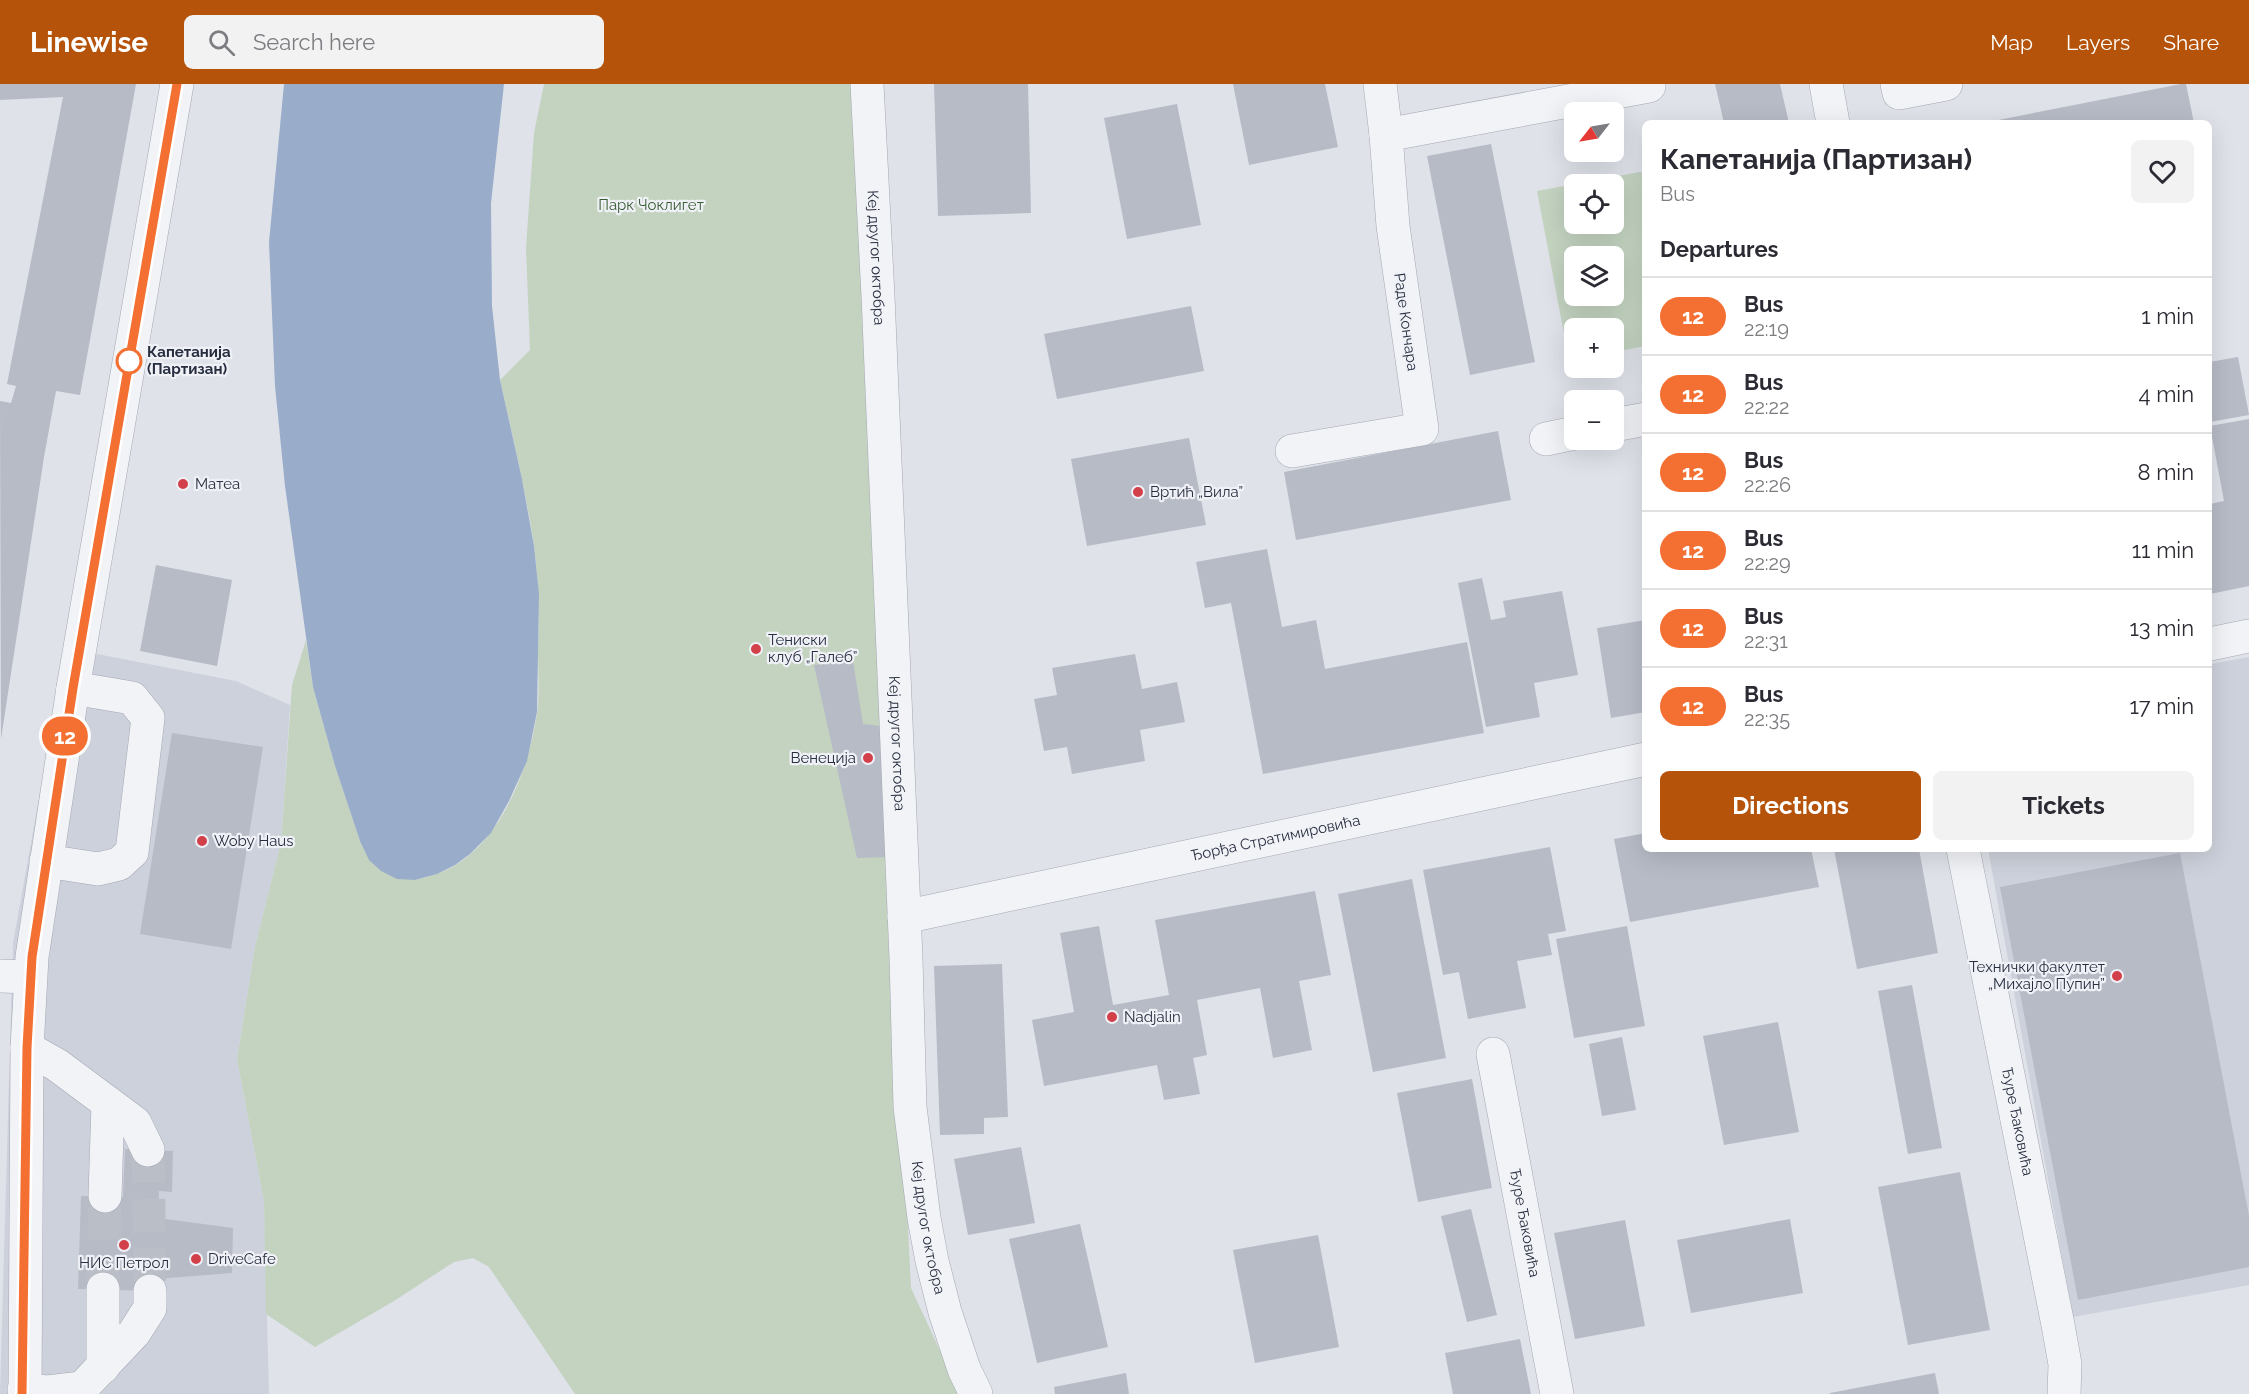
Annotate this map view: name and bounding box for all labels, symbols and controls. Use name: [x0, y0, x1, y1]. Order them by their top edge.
search box: [184, 15, 604, 69]
text: Linewise: [30, 26, 148, 59]
icon: search: [205, 26, 238, 59]
text: Search here: [253, 29, 375, 55]
text: Map: [1990, 30, 2033, 55]
text: Layers: [2066, 30, 2130, 55]
text: Share: [2163, 30, 2219, 55]
north arrow: [1564, 102, 1624, 162]
map controls: [1564, 102, 1624, 450]
button: heart: [2131, 140, 2194, 203]
text: Капетанија (Партизан): [1660, 143, 1972, 176]
button: locate: [1564, 174, 1624, 234]
text: Bus: [1660, 182, 1695, 206]
street label: Кеј другог октобра: [864, 190, 888, 326]
park label: Парк Чоклигет: [598, 196, 704, 214]
text: Departures: [1660, 236, 1778, 262]
button: layers: [1564, 246, 1624, 306]
street label: Раде Кончара: [1390, 272, 1422, 372]
text: Bus: [1744, 291, 1783, 317]
text: 1 min: [2141, 303, 2194, 329]
text: 12: [1682, 304, 1704, 329]
text: 22:19: [1744, 317, 1789, 341]
button: +: [1564, 318, 1624, 378]
place label: Капетанија (Партизан): [147, 343, 231, 378]
marker: Капетанија (Партизан): [116, 348, 142, 374]
text: Bus: [1744, 369, 1783, 395]
text: 4 min: [2139, 381, 2194, 407]
text: 12: [1682, 382, 1704, 407]
button: −: [1564, 390, 1624, 450]
text: 22:22: [1744, 395, 1789, 419]
text: Bus: [1744, 447, 1783, 473]
text: 8 min: [2138, 459, 2194, 485]
text: 12: [1682, 460, 1704, 485]
text: 22:26: [1744, 473, 1791, 497]
place label: Матеа: [195, 475, 240, 493]
marker: Матеа: [176, 477, 190, 491]
place label: Вртић „Вила”: [1150, 483, 1243, 501]
marker: Вртић „Вила”: [1131, 485, 1145, 499]
text: Bus: [1744, 525, 1783, 551]
text: 11 min: [2132, 537, 2194, 563]
text: 12: [1682, 538, 1704, 563]
text: 22:29: [1744, 551, 1791, 575]
text: Bus: [1744, 603, 1783, 629]
text: 13 min: [2129, 615, 2194, 641]
text: 12: [1682, 616, 1704, 641]
text: 22:31: [1744, 629, 1788, 653]
place label: Тениски клуб „Галеб”: [768, 631, 857, 666]
marker: Тениски клуб „Галеб”: [749, 642, 763, 656]
street label: Кеј другог октобра: [885, 675, 909, 811]
text: Bus: [1744, 681, 1783, 707]
text: 17 min: [2129, 693, 2194, 719]
text: 12: [1682, 694, 1704, 719]
text: 22:35: [1744, 707, 1790, 731]
line badge: 12: [38, 716, 92, 756]
text: 12: [54, 724, 76, 749]
place label: Венеција: [791, 749, 856, 767]
marker: Венеција: [861, 751, 875, 765]
button: Directions: [1660, 771, 1921, 840]
button: Tickets: [1933, 771, 2194, 840]
street label: Ђорђа Стратимировића: [1190, 811, 1362, 865]
place label: Woby Haus: [214, 832, 293, 850]
marker: Woby Haus: [195, 834, 209, 848]
place label: Технички факултет „Михајло Пупин”: [1969, 958, 2105, 993]
marker: Технички факултет „Михајло Пупин”: [2110, 969, 2124, 983]
place label: Nadjalin: [1124, 1008, 1181, 1026]
marker: Nadjalin: [1105, 1010, 1119, 1024]
street label: Ђуре Ђаковића: [1998, 1066, 2037, 1177]
street label: Кеј другог октобра: [908, 1160, 949, 1296]
street label: Ђуре Ђаковића: [1506, 1167, 1544, 1279]
marker: НИС Петрол: [117, 1238, 131, 1252]
place label: DriveCafe: [208, 1250, 276, 1268]
marker: DriveCafe: [189, 1252, 203, 1266]
place label: НИС Петрол: [79, 1254, 169, 1272]

